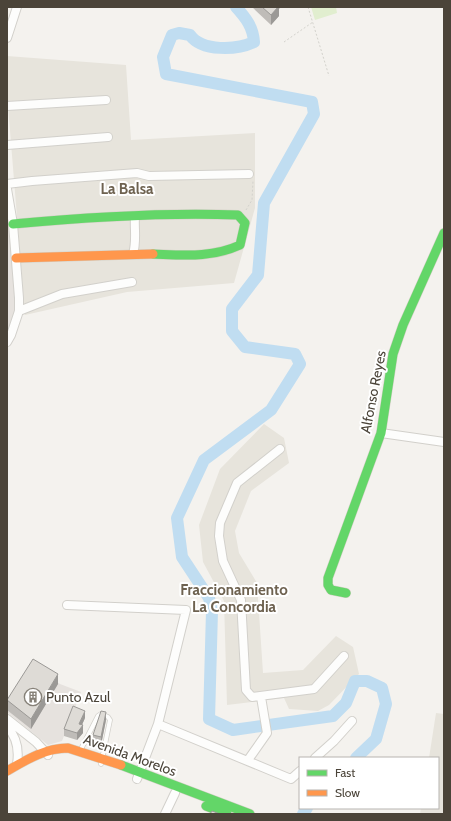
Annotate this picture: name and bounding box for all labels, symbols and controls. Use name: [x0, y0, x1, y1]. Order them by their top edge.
district label: La Balsa: [101, 180, 154, 198]
street label: Alfonso Reyes: [356, 349, 390, 435]
district label: Fraccionamiento La Concordia: [180, 581, 288, 616]
building icon: Punto Azul: [23, 687, 43, 707]
place label: Punto Azul: [46, 688, 111, 706]
street label: Avenida Morelos: [81, 730, 179, 780]
legend: [299, 757, 439, 809]
text: Fast: [335, 765, 355, 780]
text: Slow: [335, 785, 360, 800]

